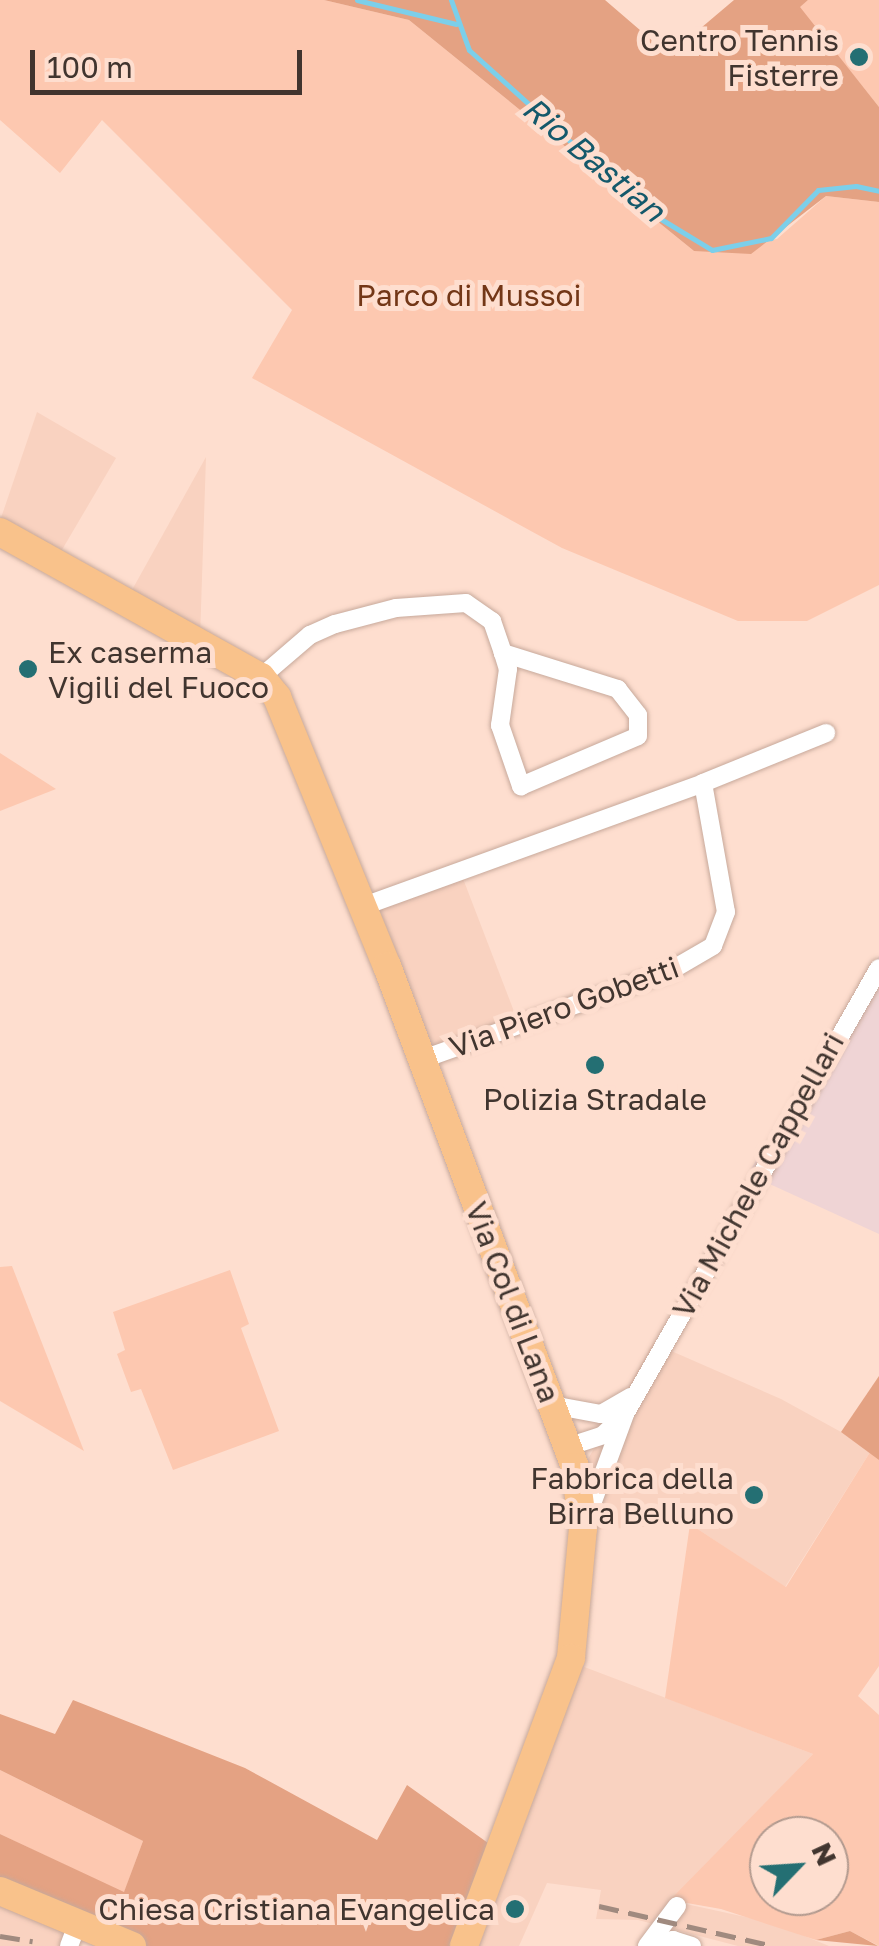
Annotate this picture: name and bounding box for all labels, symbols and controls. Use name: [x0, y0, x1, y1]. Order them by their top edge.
place label: Centro Tennis Fisterre: [640, 22, 839, 92]
scale bar: [35, 30, 308, 92]
marker: Centro Tennis Fisterre: [848, 46, 870, 68]
text: 100 m: [47, 49, 133, 85]
water label: Rio Bastian: [515, 89, 673, 229]
park label: Parco di Mussoi: [356, 277, 582, 313]
place label: Ex caserma Vigili del Fuoco: [48, 634, 269, 704]
marker: Ex caserma Vigili del Fuoco: [17, 658, 39, 680]
street label: Via Piero Gobetti: [444, 949, 684, 1065]
street label: Via Michele Cappellari: [665, 1026, 851, 1324]
marker: Polizia Stradale: [584, 1054, 606, 1076]
place label: Polizia Stradale: [483, 1081, 707, 1117]
street label: Via Col di Lana: [458, 1197, 568, 1407]
place label: Fabbrica della Birra Belluno: [530, 1460, 734, 1530]
marker: Fabbrica della Birra Belluno: [743, 1484, 765, 1506]
north arrow: [749, 1816, 849, 1916]
text: N: [805, 1837, 844, 1871]
place label: Chiesa Cristiana Evangelica: [98, 1891, 495, 1927]
marker: Chiesa Cristiana Evangelica: [504, 1898, 526, 1920]

